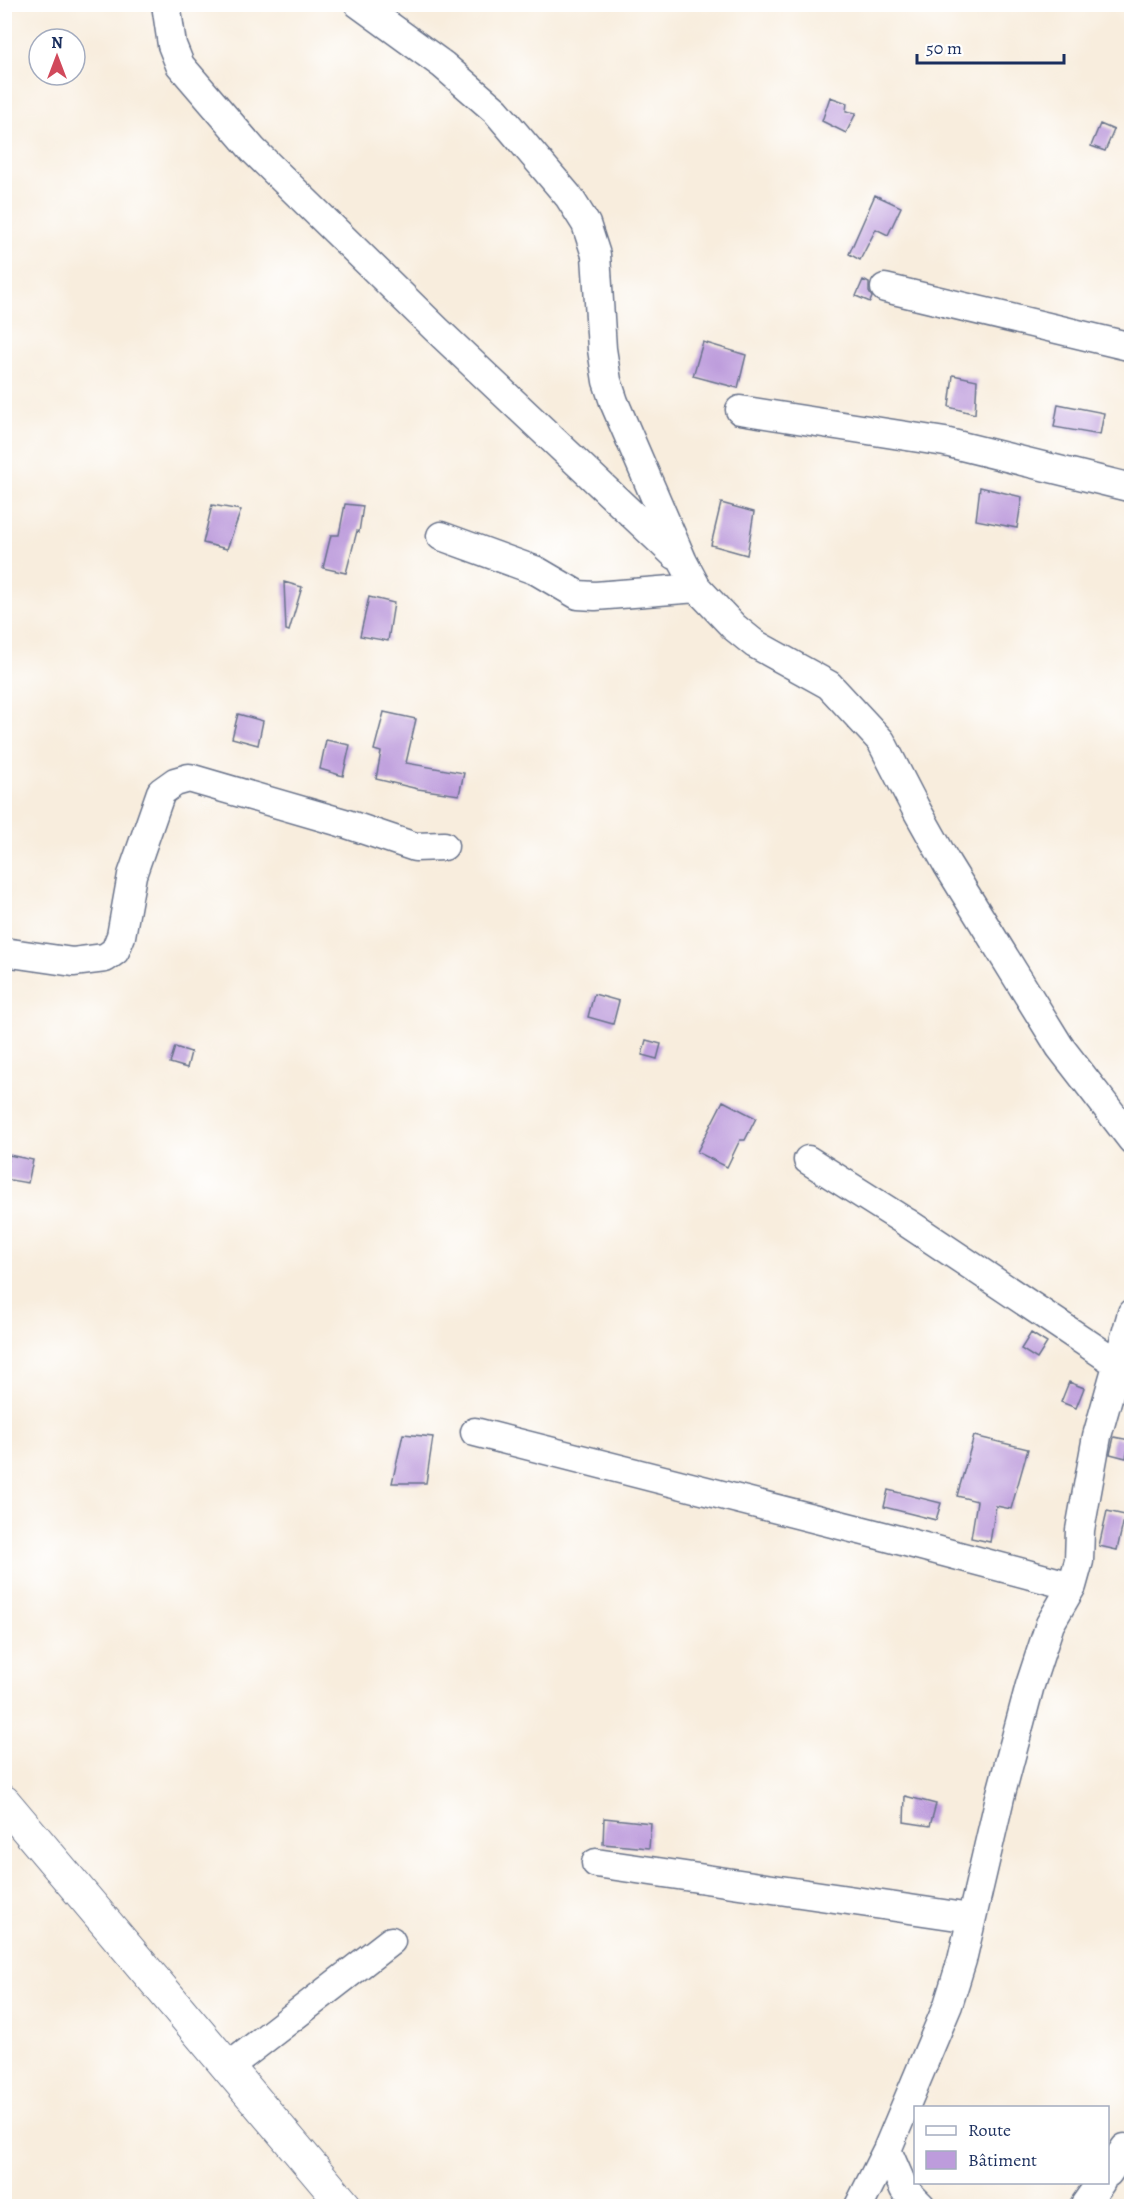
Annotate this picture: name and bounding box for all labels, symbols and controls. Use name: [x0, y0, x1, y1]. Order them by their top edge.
north arrow: [27, 27, 87, 87]
scale bar: [917, 27, 1064, 65]
text: N: [51, 32, 63, 54]
text: 50 m: [926, 36, 962, 60]
legend: [914, 2106, 1109, 2184]
text: Route: [968, 2118, 1011, 2142]
text: Bâtiment: [968, 2148, 1037, 2172]

